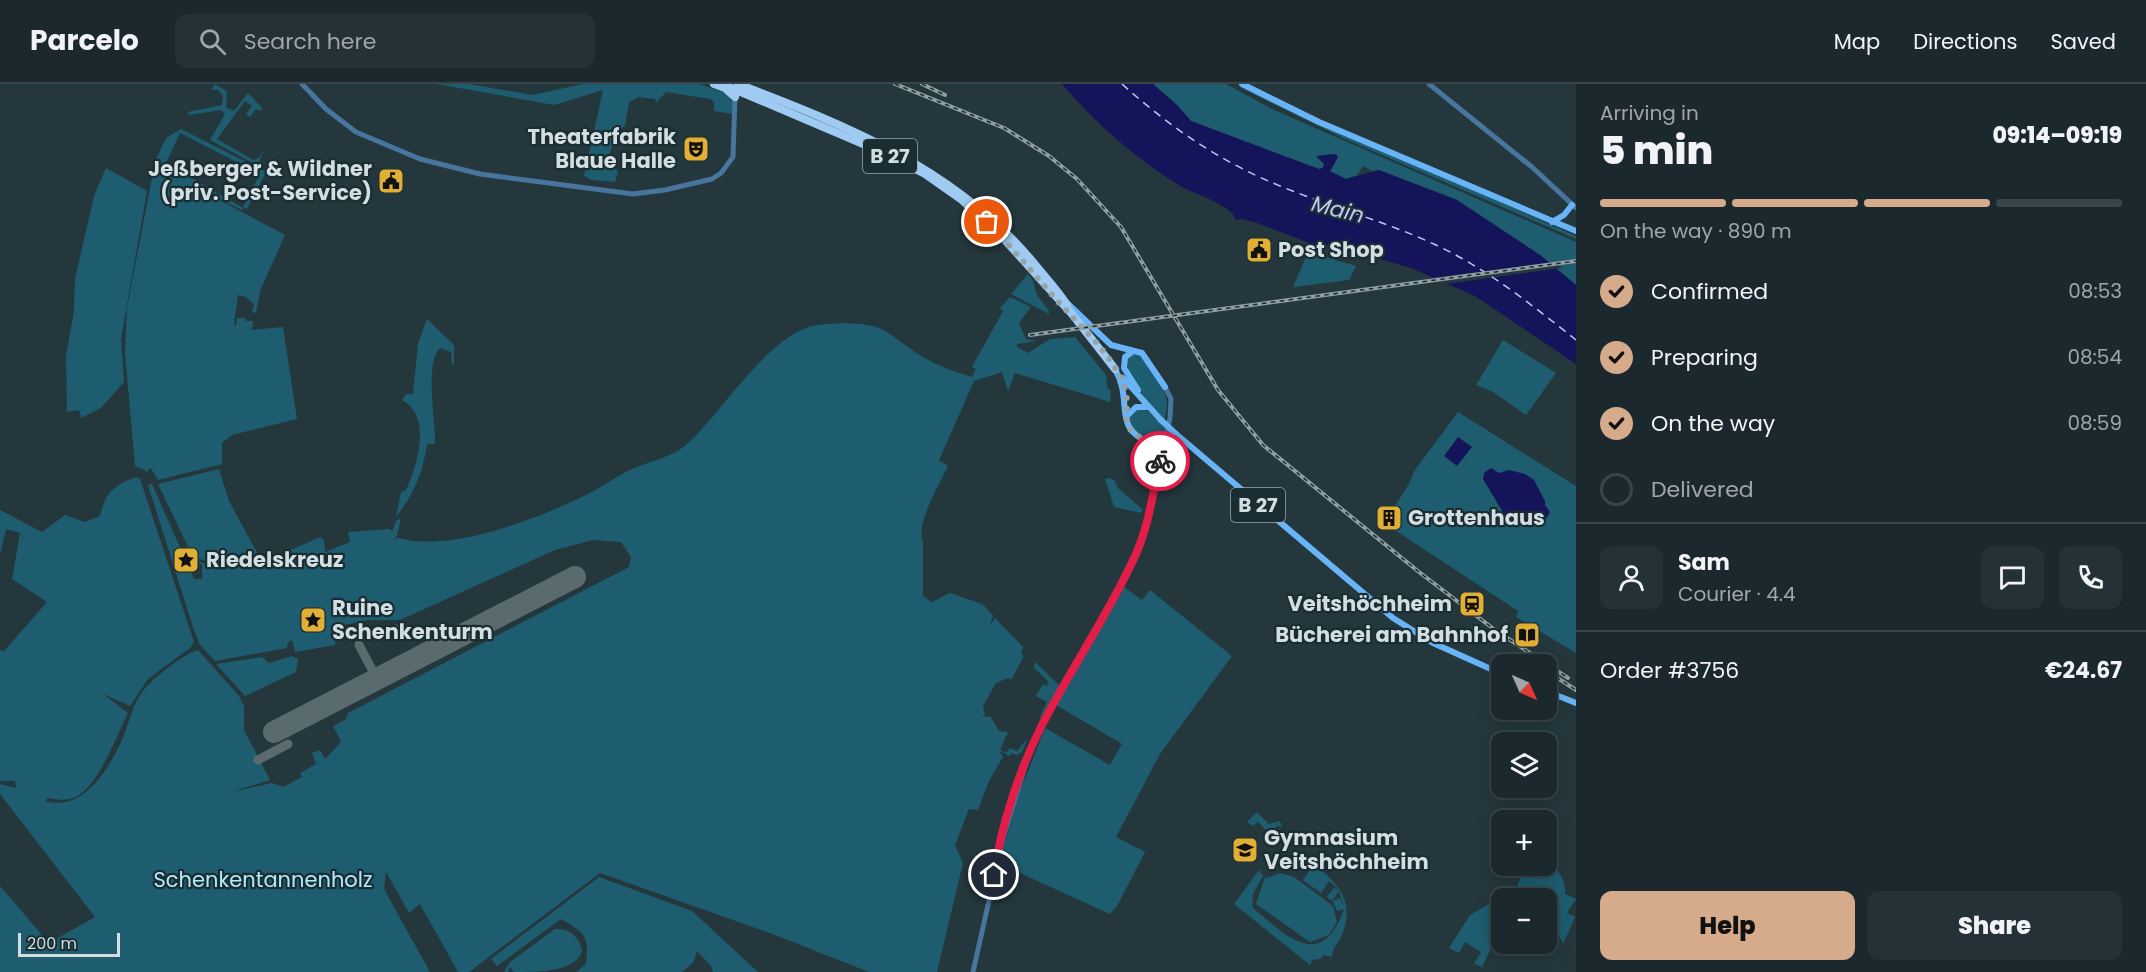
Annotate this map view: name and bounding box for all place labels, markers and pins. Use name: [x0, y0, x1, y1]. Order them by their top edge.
place label: Theaterfabrik Blaue Halle: [528, 122, 676, 175]
theatre icon: Theaterfabrik Blaue Halle: [681, 134, 711, 164]
place label: Jeßberger & Wildner (priv. Post-Service): [148, 154, 372, 207]
public building icon: Jeßberger & Wildner (priv. Post-Service): [376, 166, 406, 196]
pin: [961, 196, 1012, 247]
public building icon: Post Shop: [1244, 235, 1274, 265]
place label: Post Shop: [1278, 235, 1384, 264]
building icon: Grottenhaus: [1374, 503, 1404, 533]
place label: Grottenhaus: [1408, 503, 1545, 532]
place icon: Riedelskreuz: [171, 545, 201, 575]
place label: Riedelskreuz: [206, 545, 343, 574]
place label: Veitshöchheim: [1287, 589, 1452, 618]
station icon: Veitshöchheim: [1457, 589, 1487, 619]
place label: Ruine Schenkenturm: [332, 593, 493, 646]
place icon: Ruine Schenkenturm: [298, 605, 328, 635]
place label: Bücherei am Bahnhof: [1275, 620, 1508, 649]
library icon: Bücherei am Bahnhof: [1512, 620, 1542, 650]
place label: Gymnasium Veitshöchheim: [1264, 823, 1429, 876]
school or university icon: Gymnasium Veitshöchheim: [1230, 835, 1260, 865]
pin: [968, 849, 1019, 900]

